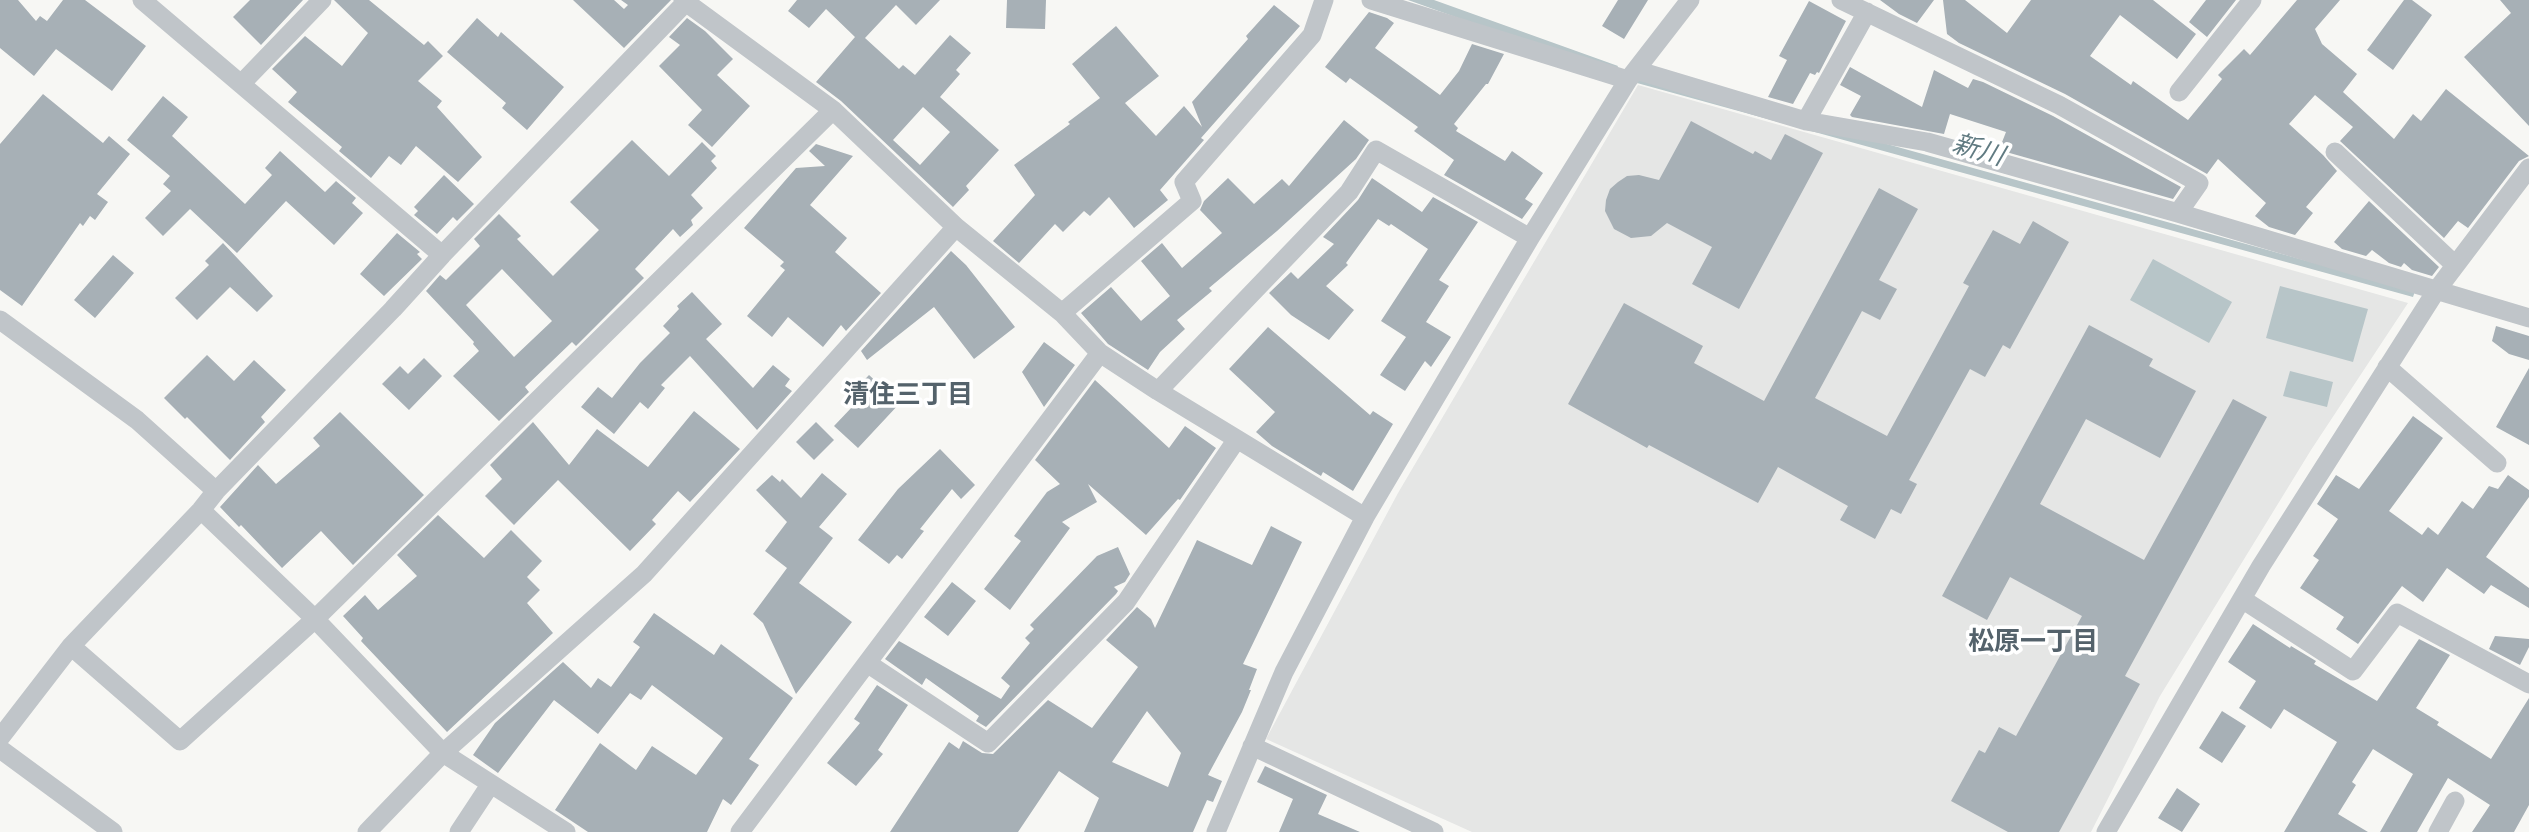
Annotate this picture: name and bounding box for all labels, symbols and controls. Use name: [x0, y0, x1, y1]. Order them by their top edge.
water label: 新川: [1949, 129, 2007, 173]
district label: 清住三丁目: [843, 380, 973, 412]
district label: 松原一丁目: [1968, 627, 2098, 659]

